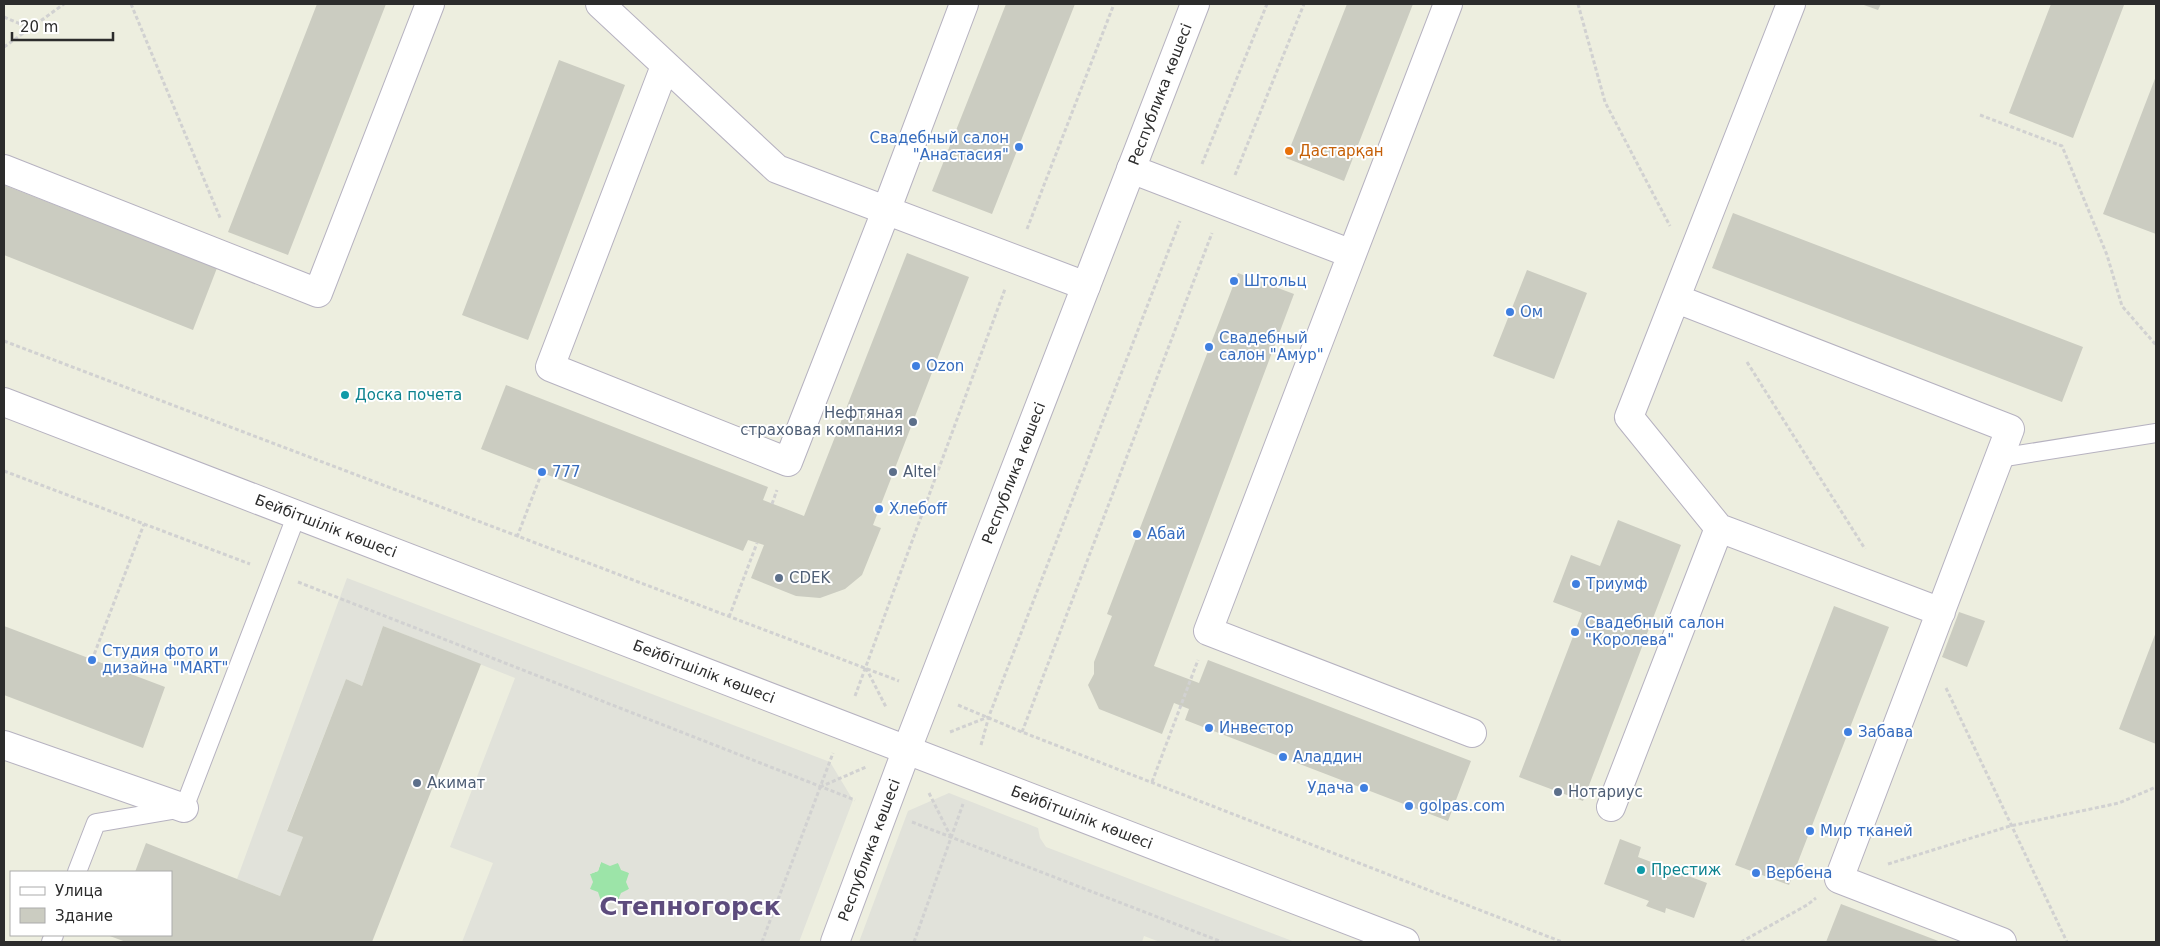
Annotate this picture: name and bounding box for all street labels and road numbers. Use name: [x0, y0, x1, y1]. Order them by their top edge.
street label: Республика көшесі: [1125, 21, 1196, 168]
street label: Республика көшесі: [978, 399, 1049, 546]
street label: Бейбітшілік көшесі: [252, 491, 399, 562]
street label: Бейбітшілік көшесі: [630, 636, 777, 707]
street label: Республика көшесі: [835, 777, 904, 924]
street label: Бейбітшілік көшесі: [1008, 782, 1155, 853]

